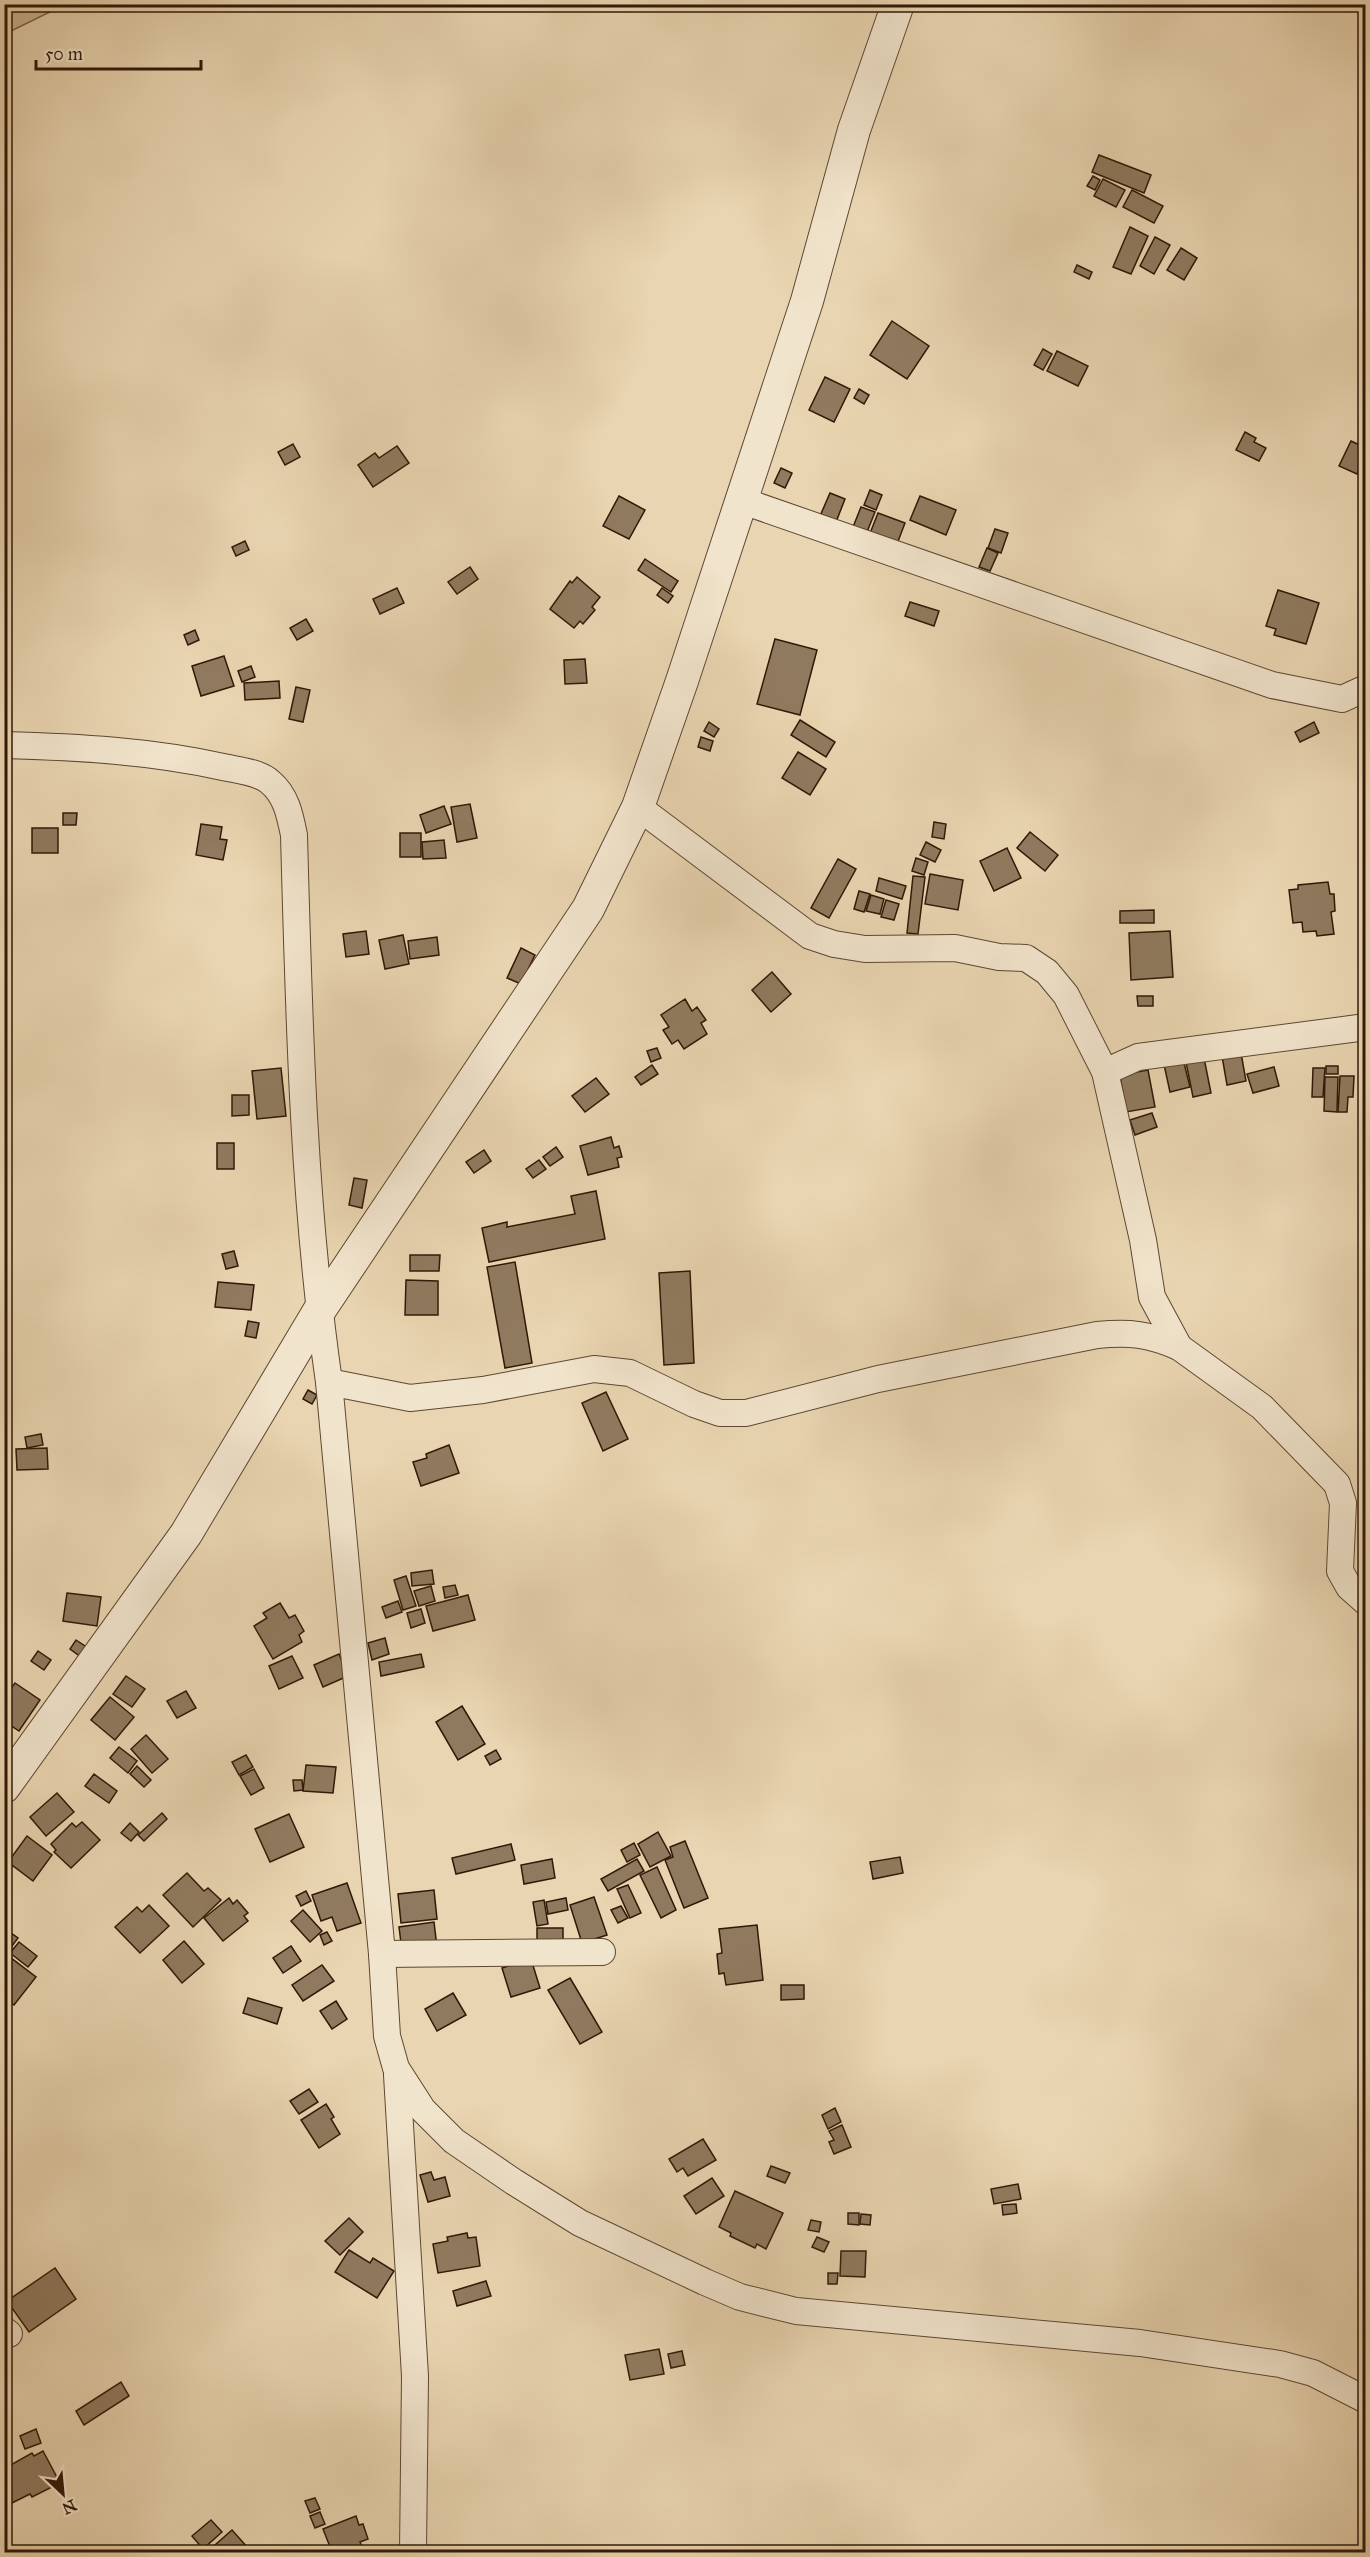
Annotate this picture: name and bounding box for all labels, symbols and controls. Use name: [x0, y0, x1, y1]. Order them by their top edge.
scale bar: [36, 33, 201, 71]
text: 50 m: [45, 43, 83, 65]
north arrow: [33, 2464, 93, 2524]
text: N: [59, 2496, 80, 2519]

